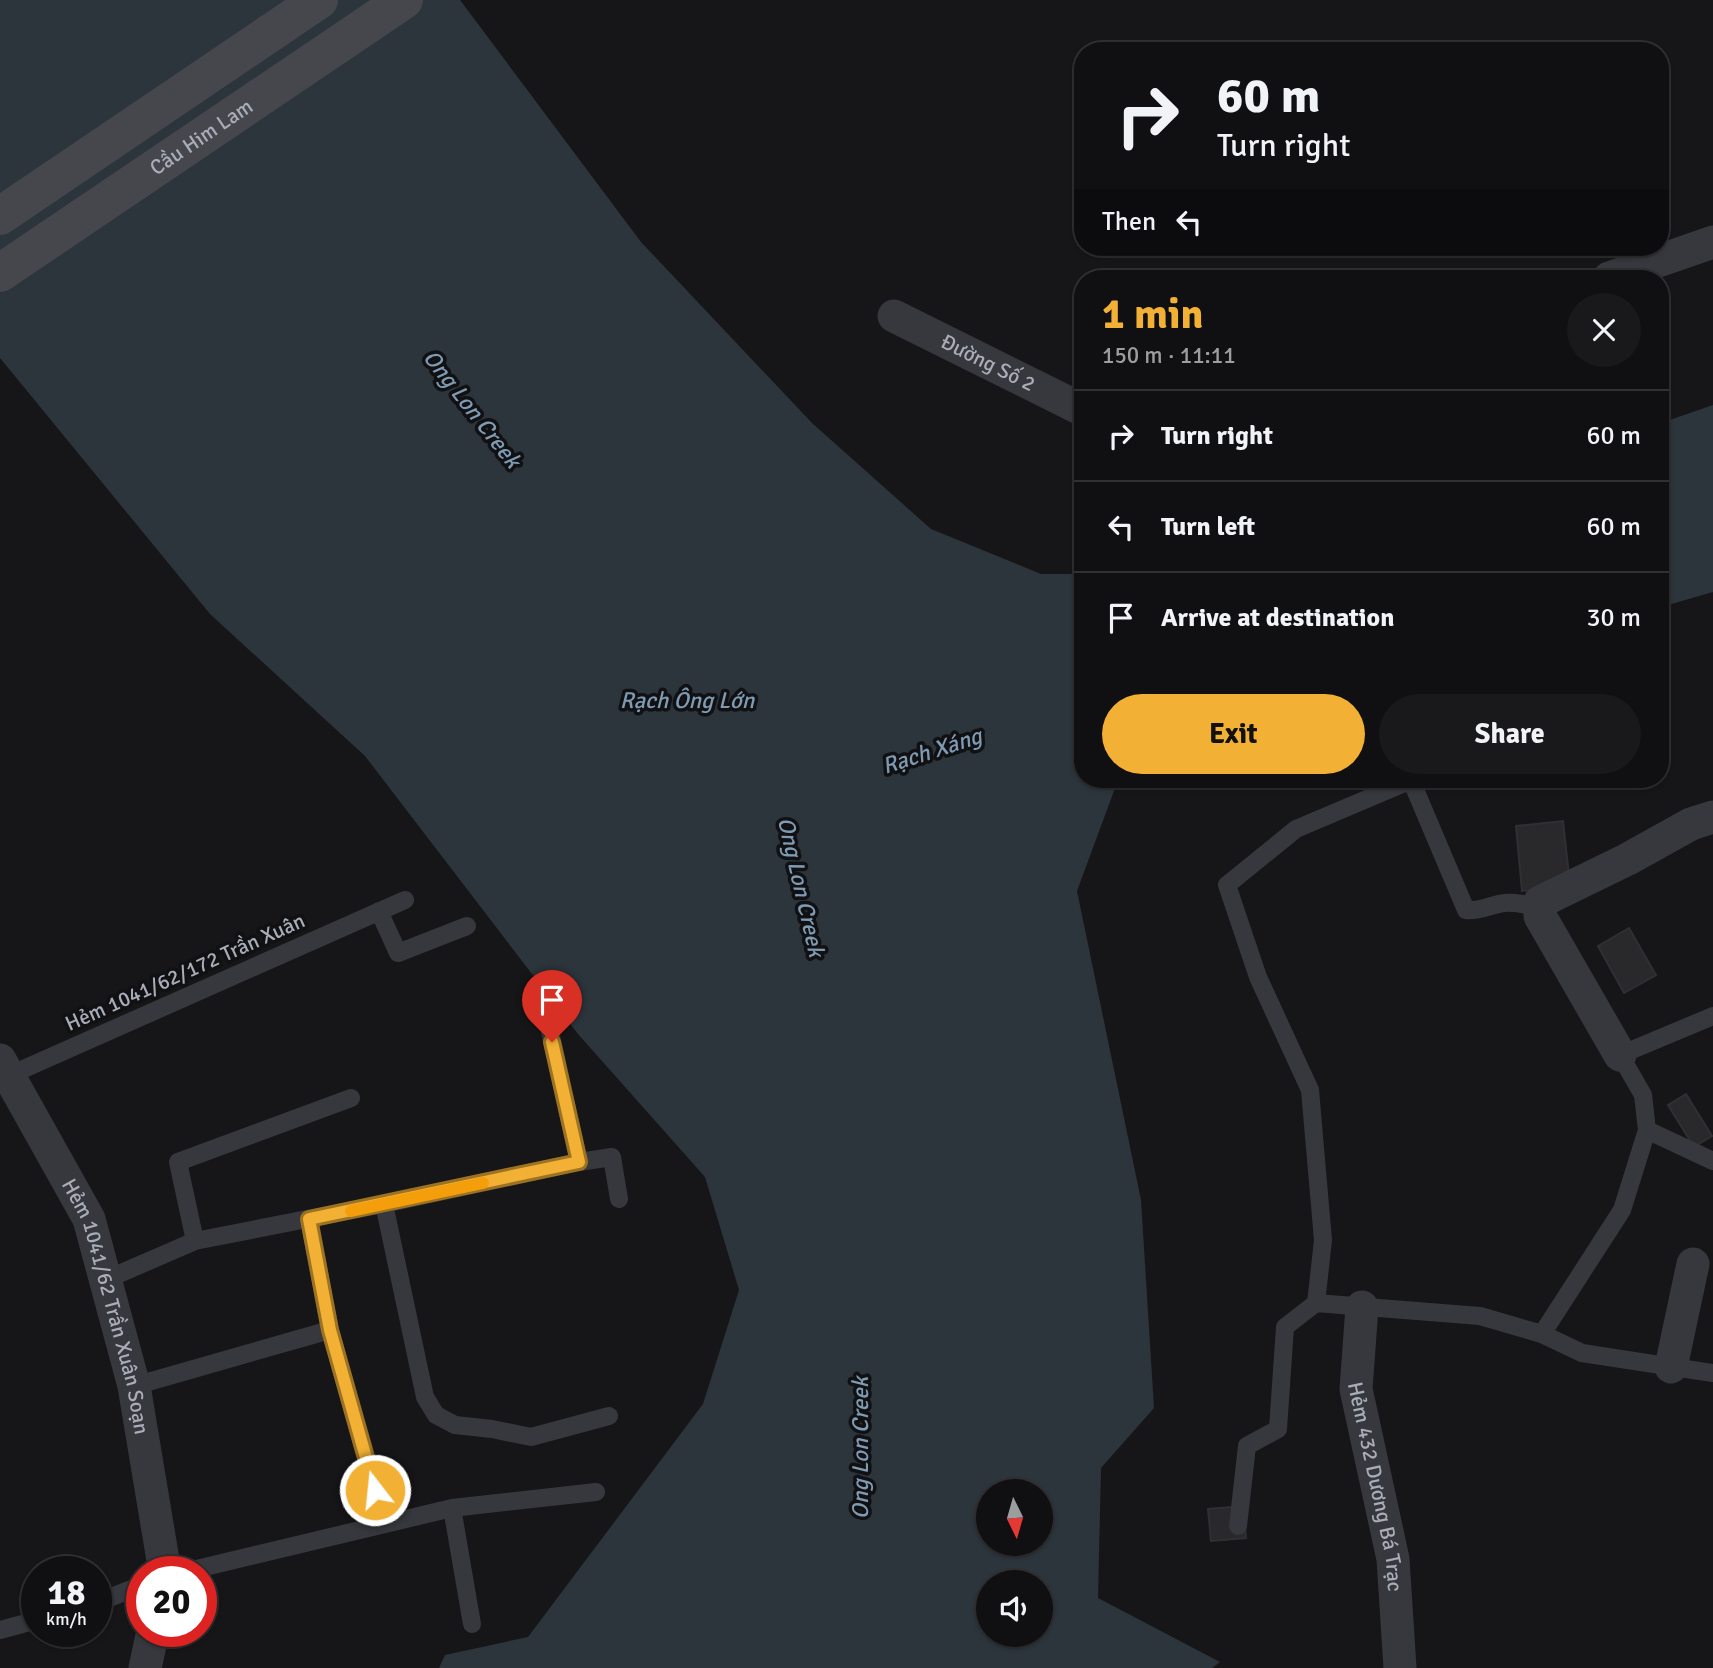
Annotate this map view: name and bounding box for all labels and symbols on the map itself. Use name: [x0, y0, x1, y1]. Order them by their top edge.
street label: Cầu Him Lam: [145, 93, 258, 181]
street label: Đường Số 2: [936, 328, 1040, 397]
water label: Ong Lon Creek: [417, 344, 529, 476]
water label: Rạch Ông Lớn: [620, 686, 756, 715]
water label: Rạch Xáng: [878, 721, 987, 781]
water label: Ong Lon Creek: [771, 814, 832, 962]
street label: Hẻm 1041/62/172 Trần Xuân: [61, 907, 309, 1037]
pin: [522, 970, 582, 1042]
street label: Hẻm 1041/62 Trần Xuân Soạn: [56, 1174, 155, 1436]
water label: Ong Lon Creek: [846, 1374, 875, 1519]
street label: Hẻm 432 Dương Bá Trạc: [1342, 1379, 1408, 1592]
position arrow: [338, 1453, 412, 1527]
north arrow: [976, 1479, 1054, 1556]
speed limit sign: 20: [126, 1556, 217, 1647]

